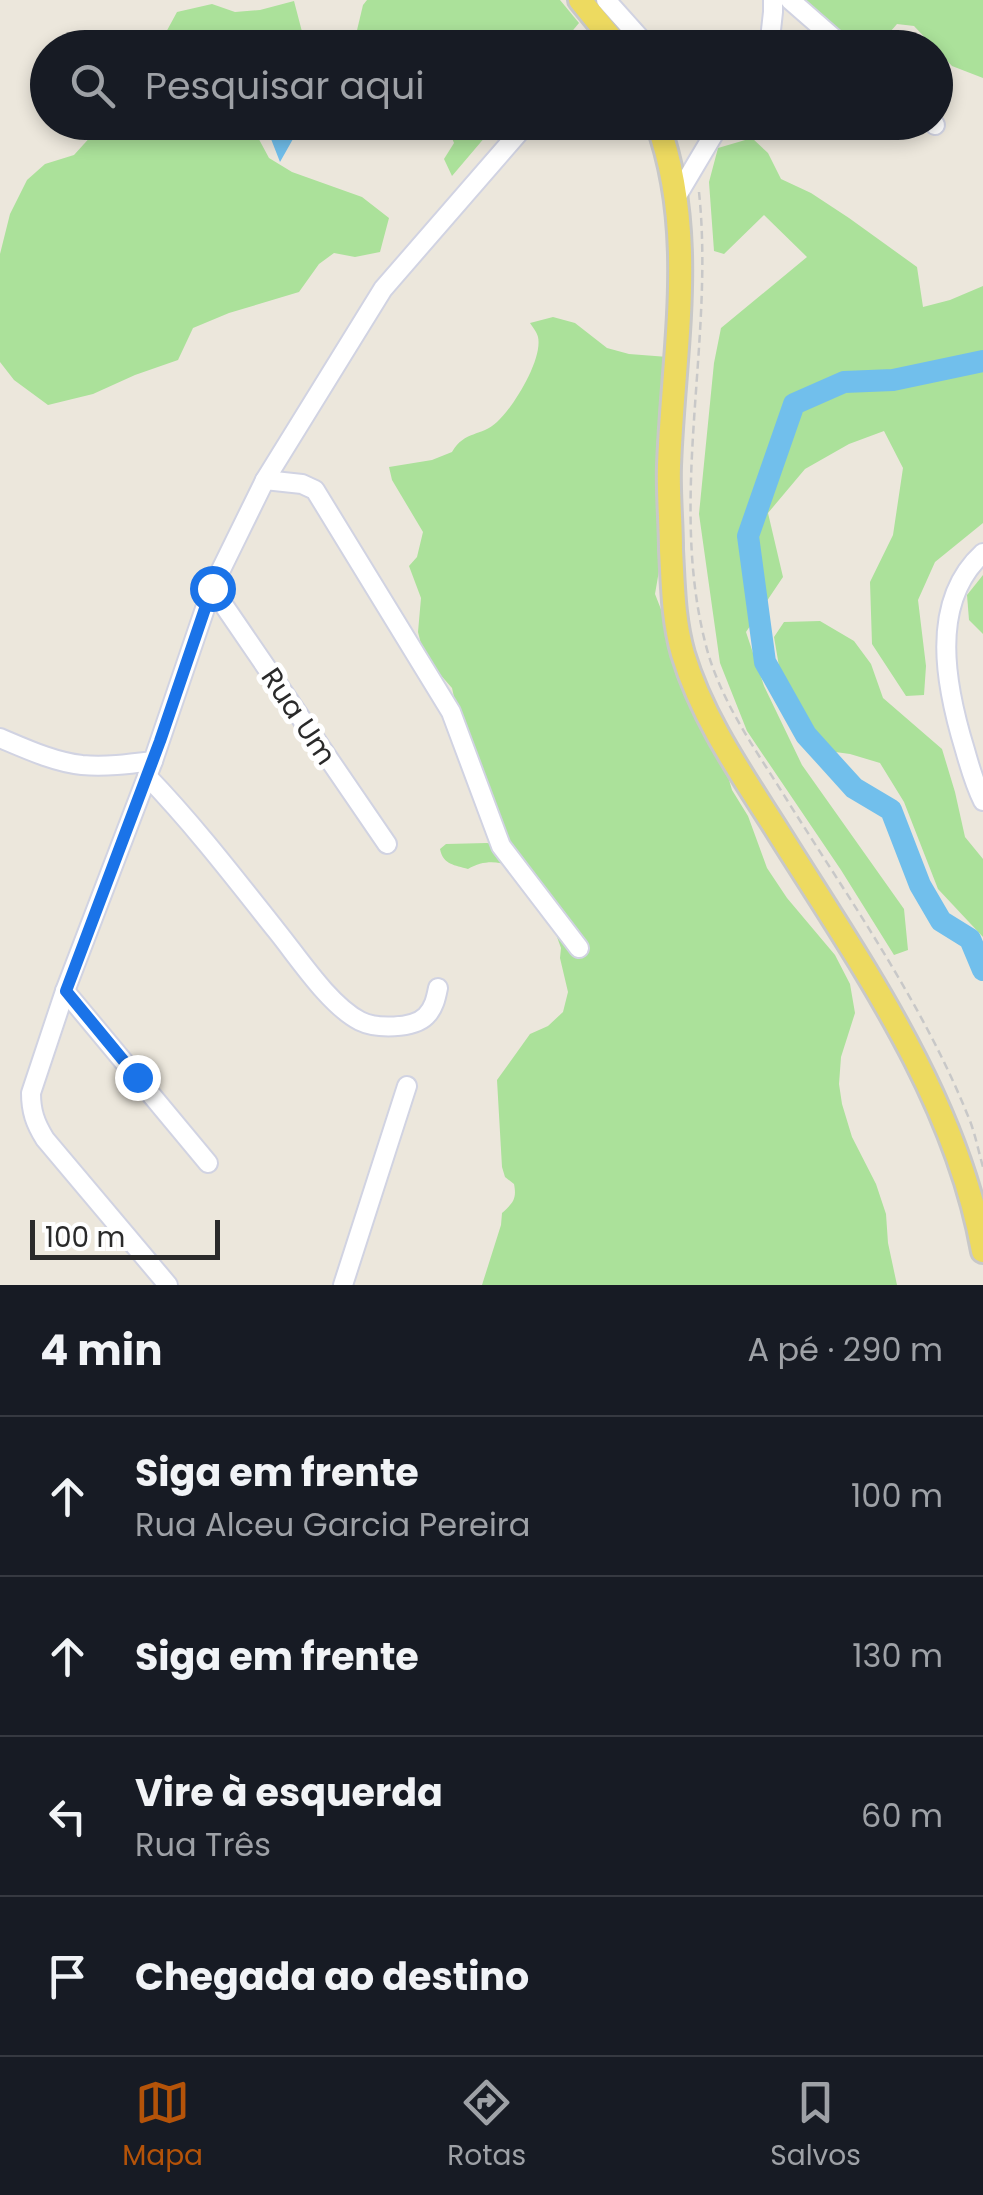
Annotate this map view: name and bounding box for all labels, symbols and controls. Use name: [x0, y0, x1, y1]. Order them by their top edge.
search box: [30, 30, 953, 140]
icon: search: [65, 58, 120, 113]
text: Pesquisar aqui: [145, 59, 425, 112]
route start: [190, 566, 236, 612]
street label: Rua Um: [252, 660, 345, 772]
route end: [115, 1055, 161, 1101]
scale bar: [30, 1215, 220, 1260]
text: 100 m: [45, 1218, 125, 1257]
text: 4 min: [40, 1321, 163, 1380]
text: A pé · 290 m: [747, 1327, 943, 1372]
text: Siga em frente: [135, 1446, 419, 1499]
icon: ahead: [40, 1469, 95, 1524]
text: 100 m: [851, 1473, 943, 1518]
text: Rua Alceu Garcia Pereira: [135, 1502, 530, 1547]
icon: ahead: [40, 1629, 95, 1684]
text: Siga em frente: [135, 1630, 419, 1683]
text: 130 m: [852, 1633, 943, 1678]
text: Vire à esquerda: [135, 1766, 443, 1819]
icon: left: [40, 1789, 95, 1844]
text: 60 m: [861, 1793, 943, 1838]
text: Rua Três: [135, 1822, 271, 1867]
icon: arrive: [40, 1949, 95, 2004]
text: Chegada ao destino: [135, 1950, 529, 2003]
tab: Mapa: [122, 2075, 203, 2177]
tab: Rotas: [447, 2075, 526, 2177]
tab: Salvos: [770, 2075, 861, 2177]

